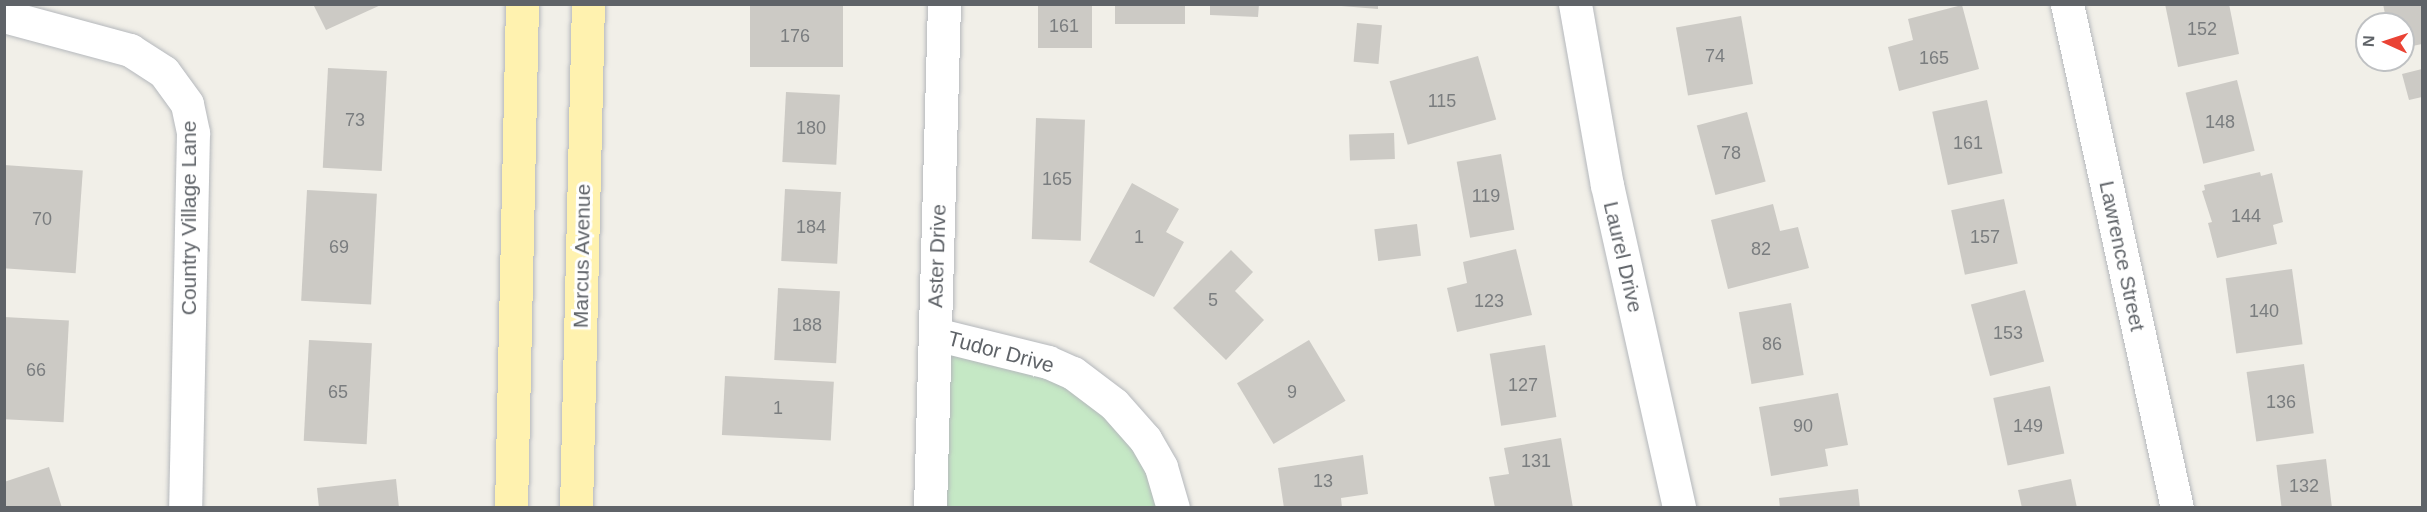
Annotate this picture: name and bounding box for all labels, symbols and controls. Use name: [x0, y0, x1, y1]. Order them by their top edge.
north arrow: [2355, 12, 2415, 72]
house number: 161: [1049, 15, 1079, 37]
house number: 152: [2187, 18, 2217, 40]
house number: 176: [780, 25, 810, 47]
text: N: [2360, 35, 2377, 47]
house number: 74: [1705, 45, 1725, 67]
house number: 165: [1919, 47, 1949, 69]
house number: 115: [1428, 90, 1456, 112]
house number: 73: [345, 109, 365, 131]
house number: 148: [2205, 111, 2235, 133]
house number: 180: [796, 117, 826, 139]
street label: Country Village Lane: [176, 121, 202, 315]
house number: 161: [1953, 132, 1983, 154]
house number: 78: [1721, 142, 1741, 164]
house number: 165: [1042, 168, 1072, 190]
street label: Lawrence Street: [2094, 179, 2150, 333]
street label: Marcus Avenue: [568, 183, 596, 329]
house number: 119: [1472, 185, 1500, 207]
street label: Laurel Drive: [1598, 199, 1648, 315]
street label: Aster Drive: [923, 204, 951, 308]
house number: 144: [2231, 205, 2261, 227]
house number: 70: [32, 208, 52, 230]
house number: 184: [796, 216, 826, 238]
house number: 1: [1134, 226, 1144, 248]
house number: 157: [1970, 226, 2000, 248]
house number: 69: [329, 236, 349, 258]
house number: 82: [1751, 238, 1771, 260]
house number: 5: [1208, 289, 1218, 311]
house number: 123: [1474, 290, 1504, 312]
house number: 140: [2249, 300, 2279, 322]
house number: 188: [792, 314, 822, 336]
house number: 153: [1993, 322, 2023, 344]
street label: Tudor Drive: [945, 326, 1057, 378]
house number: 86: [1762, 333, 1782, 355]
house number: 66: [26, 359, 46, 381]
house number: 127: [1508, 374, 1538, 396]
house number: 65: [328, 381, 348, 403]
house number: 9: [1287, 381, 1297, 403]
house number: 136: [2266, 391, 2296, 413]
house number: 1: [773, 397, 783, 419]
house number: 90: [1793, 415, 1813, 437]
house number: 149: [2013, 415, 2043, 437]
house number: 131: [1521, 450, 1551, 472]
house number: 13: [1313, 470, 1333, 492]
house number: 132: [2289, 475, 2319, 497]

